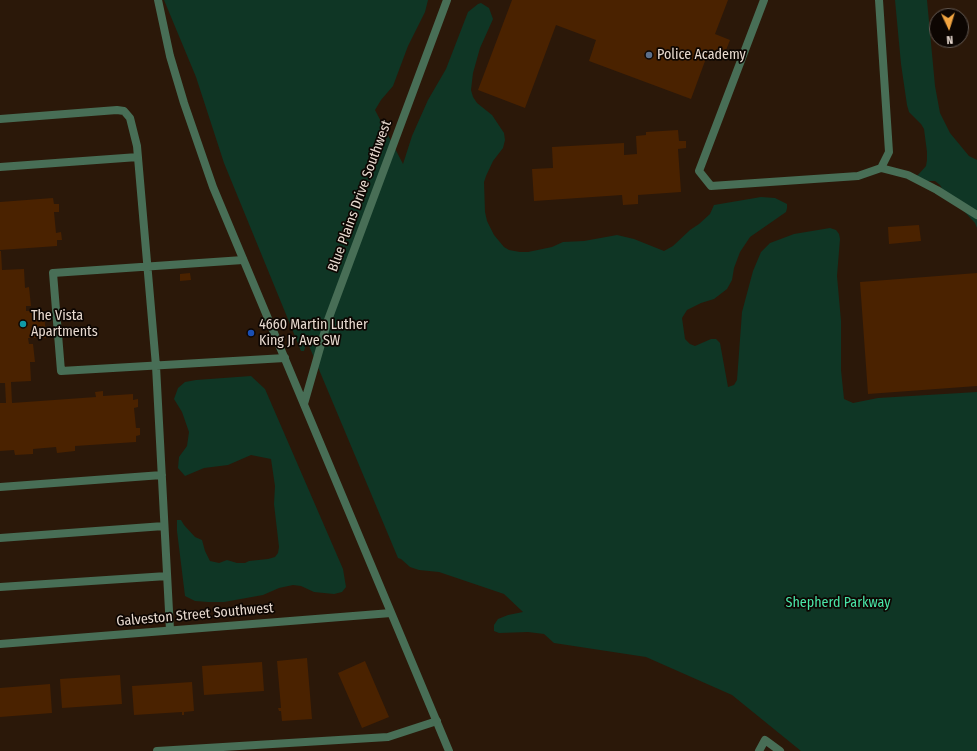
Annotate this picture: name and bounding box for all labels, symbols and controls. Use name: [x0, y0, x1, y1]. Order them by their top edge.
north arrow: [929, 8, 969, 48]
text: N: [946, 33, 954, 46]
place label: Police Academy: [657, 47, 746, 63]
marker: Police Academy: [644, 50, 654, 60]
street label: Blue Plains Drive Southwest: [325, 118, 395, 274]
place label: The Vista Apartments: [31, 308, 98, 340]
place label: 4660 Martin Luther King Jr Ave SW: [259, 317, 368, 350]
marker: The Vista Apartments: [18, 319, 28, 329]
marker: 4660 Martin Luther King Jr Ave SW: [246, 328, 256, 338]
park label: Shepherd Parkway: [785, 595, 891, 611]
street label: Galveston Street Southwest: [116, 600, 274, 630]

